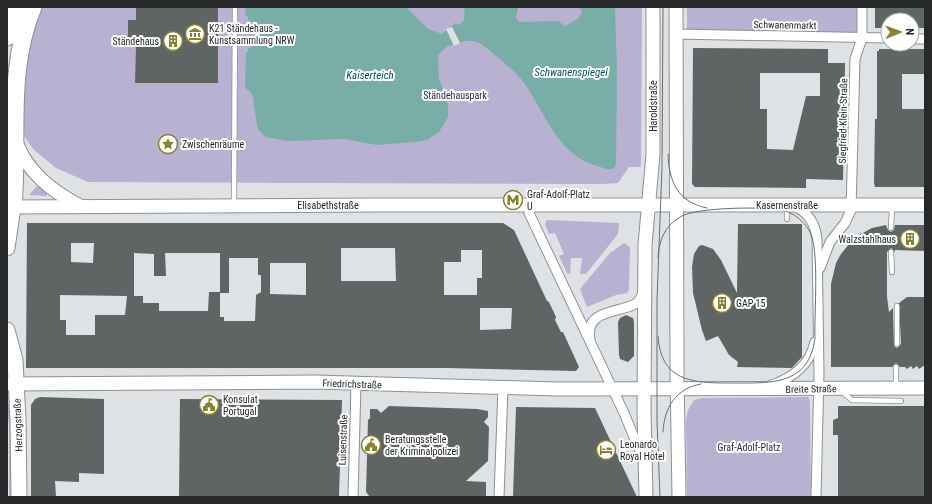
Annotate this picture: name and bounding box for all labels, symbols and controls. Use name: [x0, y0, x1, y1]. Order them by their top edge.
north arrow: [880, 12, 920, 52]
street label: Schwanenmarkt: [753, 19, 817, 31]
museum icon: K21 Ständehaus - Kunstsammlung NRW: [184, 23, 206, 45]
place label: K21 Ständehaus - Kunstsammlung NRW: [209, 23, 295, 46]
text: N: [903, 28, 916, 36]
building icon: Ständehaus: [162, 30, 184, 52]
place label: Ständehaus: [113, 36, 159, 47]
water label: Schwanenspiegel: [534, 66, 608, 79]
water label: Kaiserteich: [346, 69, 394, 82]
street label: Siegfried-Klein-Straße: [837, 78, 849, 164]
street label: Haroldstraße: [648, 80, 659, 132]
park label: Ständehauspark: [423, 90, 487, 101]
place icon: Zwischenräume: [157, 133, 179, 155]
place label: Zwischenräume: [182, 139, 244, 150]
metro station icon: Graf-Adolf-Platz U: [502, 189, 524, 211]
place label: Graf-Adolf-Platz U: [527, 189, 590, 212]
street label: Elisabethstraße: [297, 200, 359, 211]
street label: Kasernenstraße: [756, 200, 818, 211]
building icon: Walzstahlhaus: [899, 228, 921, 250]
place label: Walzstahlhaus: [839, 234, 896, 245]
building icon: GAP 15: [711, 292, 733, 314]
place label: GAP 15: [736, 298, 765, 309]
street label: Friedrichstraße: [322, 377, 382, 391]
street label: Breite Straße: [785, 383, 837, 395]
public building icon: Konsulat Portugal: [198, 394, 220, 416]
place label: Konsulat Portugal: [223, 394, 258, 417]
street label: Herzogstraße: [12, 398, 24, 452]
street label: Luisenstraße: [337, 414, 349, 466]
public building icon: Beratungsstelle der Kriminalpolizei: [360, 434, 382, 456]
place label: Beratungsstelle der Kriminalpolizei: [385, 434, 458, 457]
hotel icon: Leonardo Royal Hotel: [595, 439, 617, 461]
place label: Leonardo Royal Hotel: [620, 439, 665, 462]
park label: Graf-Adolf-Platz: [718, 442, 780, 453]

